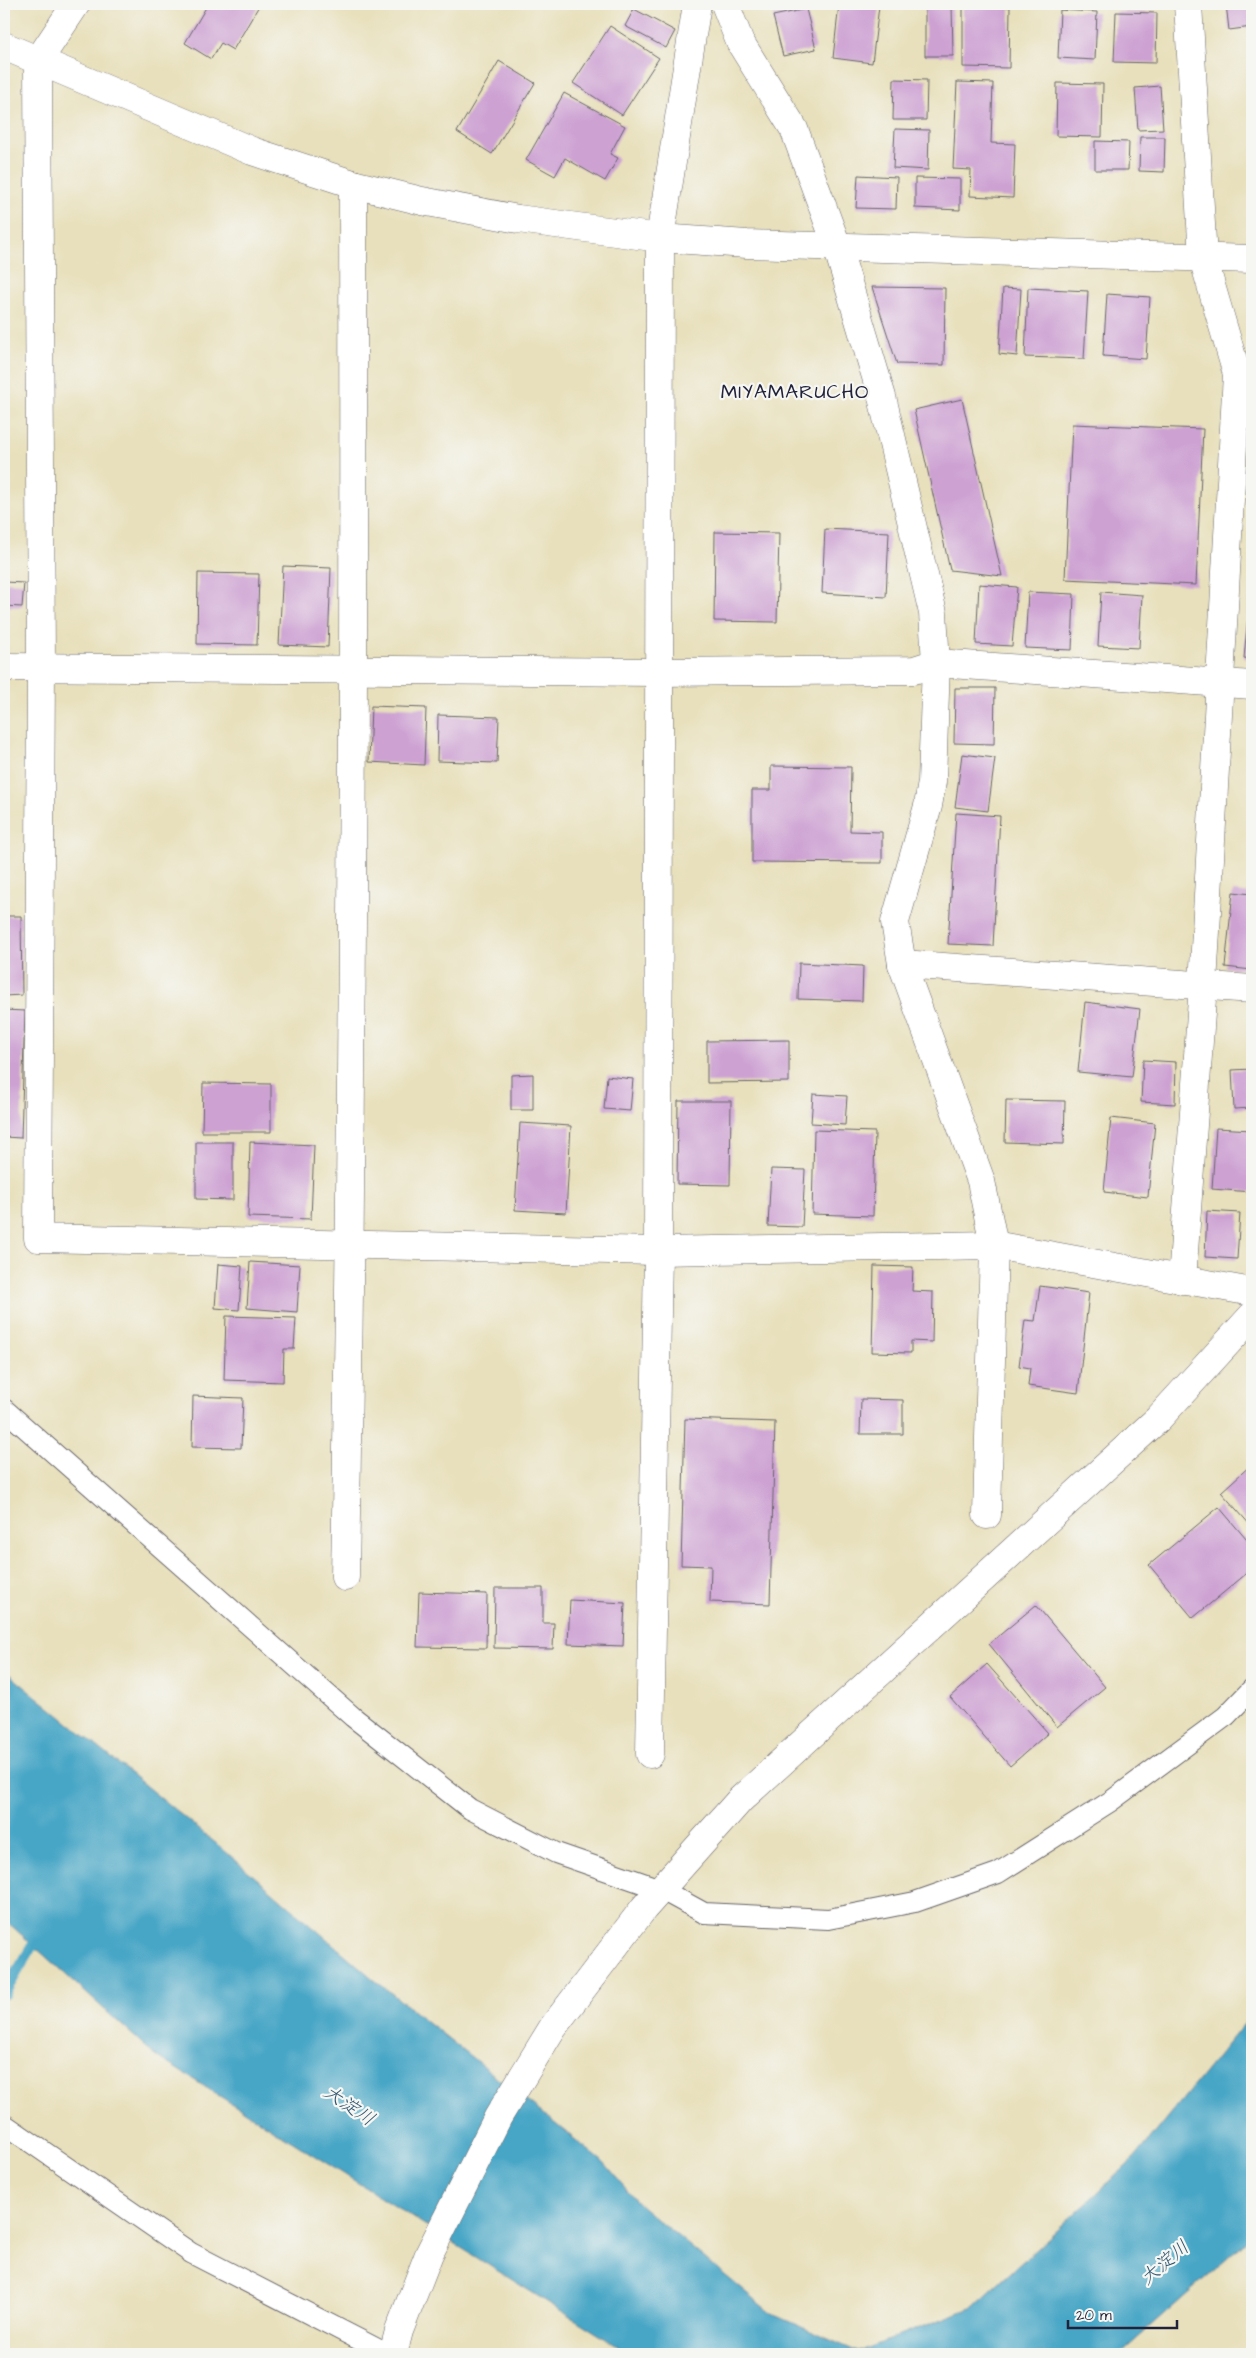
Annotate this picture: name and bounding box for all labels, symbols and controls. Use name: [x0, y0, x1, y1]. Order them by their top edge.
district label: MIYAMARUCHO: [721, 378, 869, 406]
water label: 大淀川: [318, 2079, 380, 2133]
water label: 大淀川: [1134, 2234, 1196, 2292]
scale bar: [1068, 2298, 1177, 2330]
text: 20 m: [1076, 2305, 1112, 2326]

